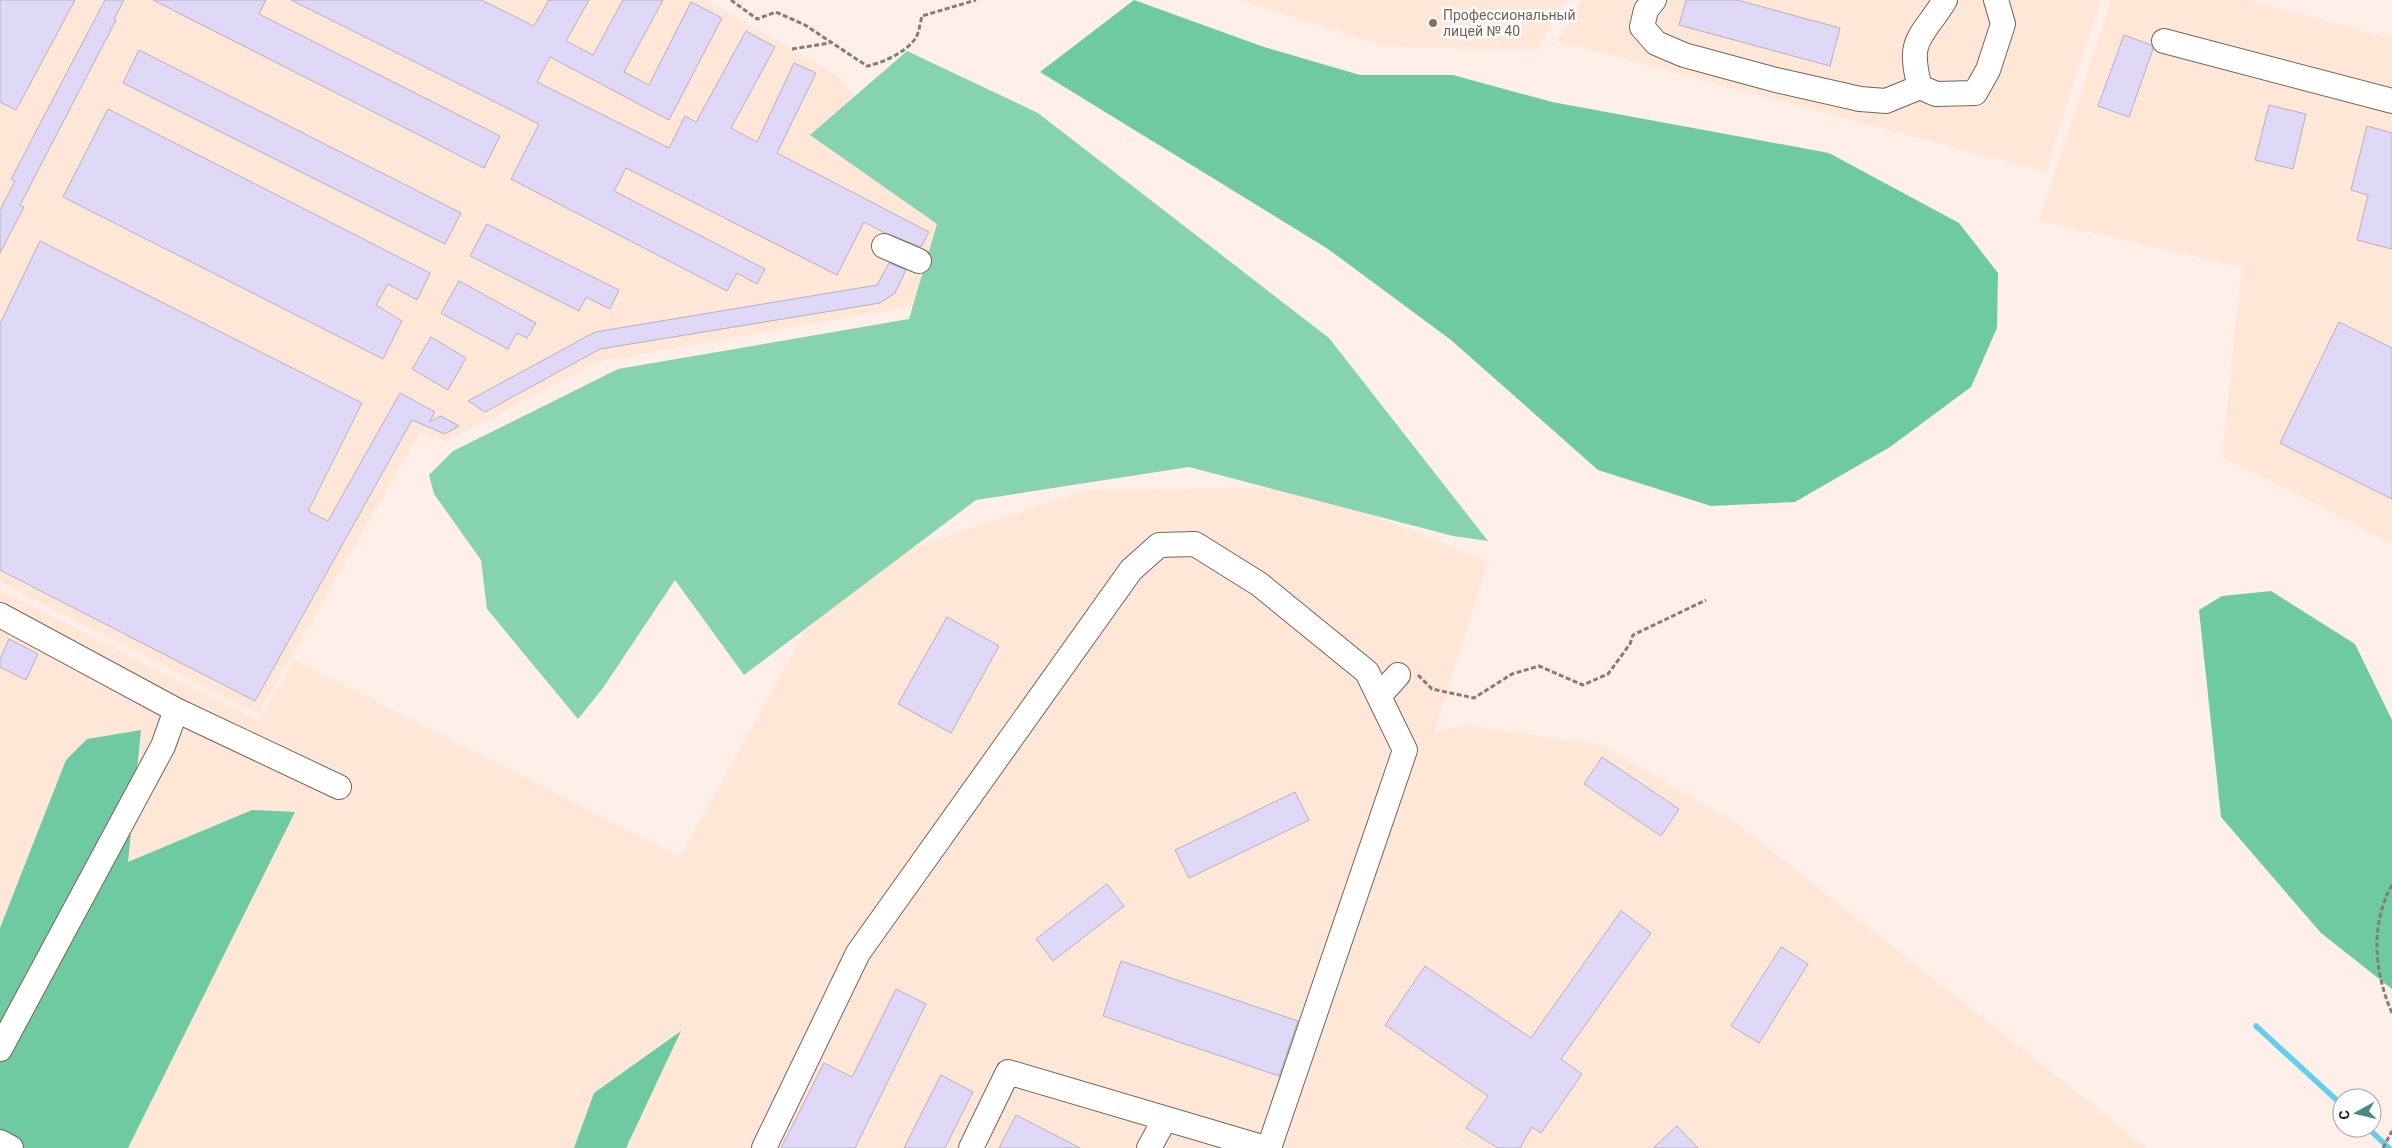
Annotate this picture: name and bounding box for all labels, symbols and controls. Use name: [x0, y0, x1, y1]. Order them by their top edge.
place label: Профессиональный лицей № 40: [1443, 7, 1576, 39]
marker: Профессиональный лицей № 40: [1427, 17, 1439, 29]
north arrow: [2332, 1088, 2382, 1138]
text: С: [2336, 1109, 2353, 1120]

